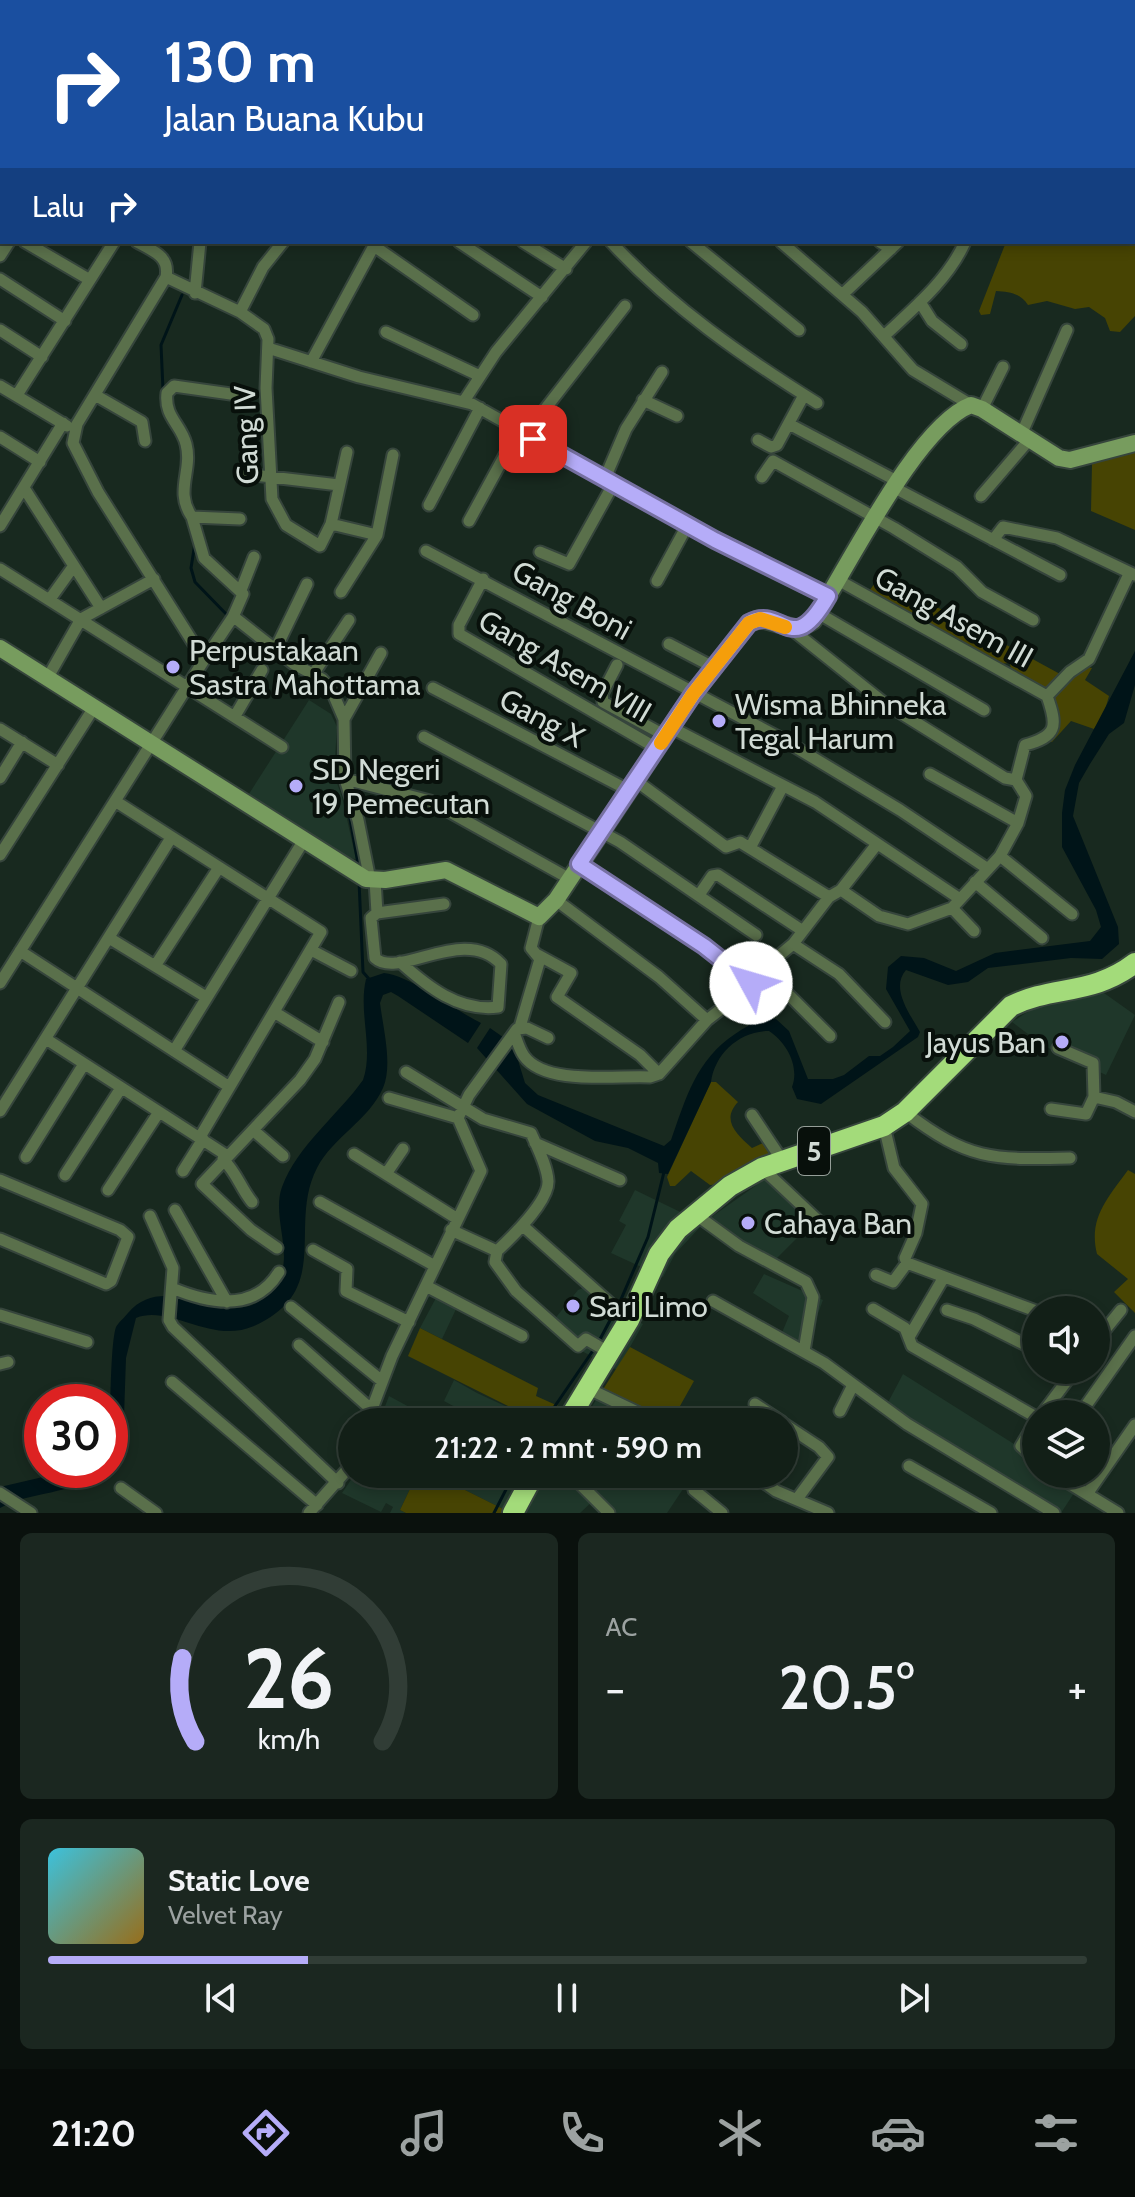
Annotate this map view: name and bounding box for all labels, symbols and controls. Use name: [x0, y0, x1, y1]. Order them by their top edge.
text: 130 m: [164, 28, 316, 96]
icon: right: [32, 32, 136, 136]
text: Jalan Buana Kubu: [164, 96, 424, 140]
icon: right: [100, 184, 144, 228]
text: Lalu: [32, 188, 84, 225]
street label: Gang IV: [226, 384, 266, 485]
pin: [499, 405, 567, 473]
icon: arrive: [511, 417, 555, 461]
street label: Gang Boni: [506, 552, 638, 648]
street label: Gang Asem III: [868, 558, 1040, 676]
street label: Gang Asem VIII: [472, 602, 658, 730]
place label: Perpustakaan Sastra Mahottama: [189, 632, 421, 703]
marker: Perpustakaan Sastra Mahottama: [164, 658, 182, 676]
street label: Gang X: [493, 680, 591, 756]
place label: Wisma Bhinneka Tegal Harum: [735, 686, 947, 757]
marker: Wisma Bhinneka Tegal Harum: [710, 712, 728, 730]
place label: SD Negeri 19 Pemecutan: [312, 751, 490, 822]
marker: SD Negeri 19 Pemecutan: [287, 777, 305, 795]
position arrow: [709, 941, 793, 1025]
place label: Jayus Ban: [925, 1024, 1046, 1061]
marker: Jayus Ban: [1053, 1033, 1071, 1051]
road number: 5: [798, 1127, 830, 1175]
place label: Cahaya Ban: [764, 1205, 912, 1242]
marker: Cahaya Ban: [739, 1214, 757, 1232]
place label: Sari Limo: [589, 1288, 708, 1325]
map controls: [1022, 1296, 1110, 1488]
button: sound: [1022, 1296, 1110, 1384]
marker: Sari Limo: [564, 1297, 582, 1315]
speed limit sign: 30: [24, 1384, 128, 1488]
button: layers: [1022, 1400, 1110, 1488]
text: 21:22 · 2 mnt · 590 m: [434, 1429, 702, 1466]
text: AC: [606, 1611, 637, 1643]
text: 26: [243, 1628, 334, 1729]
text: 20.5°: [778, 1651, 914, 1724]
text: −: [606, 1662, 625, 1715]
text: +: [1068, 1662, 1087, 1715]
text: km/h: [257, 1721, 320, 1756]
text: Static Love: [168, 1862, 310, 1899]
text: Velvet Ray: [168, 1899, 283, 1931]
icon: previous: [199, 1976, 243, 2020]
icon: pause: [545, 1976, 589, 2020]
icon: next: [892, 1976, 936, 2020]
icon: directions: [238, 2105, 294, 2161]
icon: music: [396, 2105, 452, 2161]
icon: phone: [554, 2105, 610, 2161]
icon: climate: [712, 2105, 768, 2161]
icon: car: [870, 2105, 926, 2161]
icon: filters: [1028, 2105, 1084, 2161]
text: 21:20: [51, 2111, 136, 2155]

